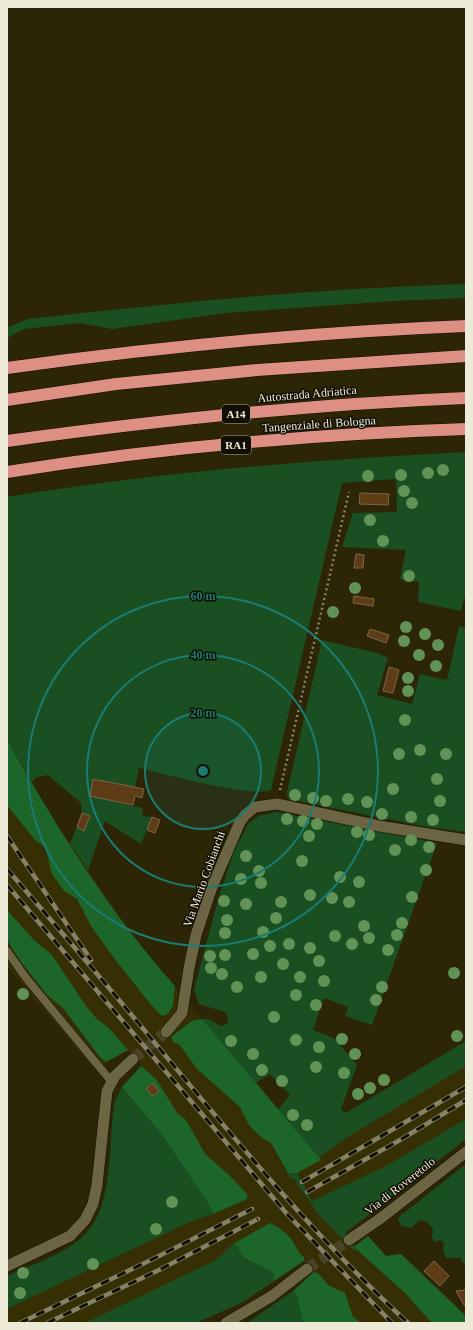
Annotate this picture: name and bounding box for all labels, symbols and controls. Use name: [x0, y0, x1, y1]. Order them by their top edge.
street label: Autostrada Adriatica: [257, 383, 358, 405]
road number: A14: [222, 405, 250, 423]
street label: Tangenziale di Bologna: [262, 413, 377, 435]
road number: RA1: [221, 436, 251, 454]
text: 60 m: [191, 589, 216, 603]
text: 40 m: [191, 648, 216, 662]
text: 20 m: [191, 706, 216, 720]
centre of rings: [196, 764, 210, 778]
street label: Via Mario Cobianchi: [180, 828, 228, 929]
street label: Via di Roveretolo: [362, 1154, 438, 1218]

